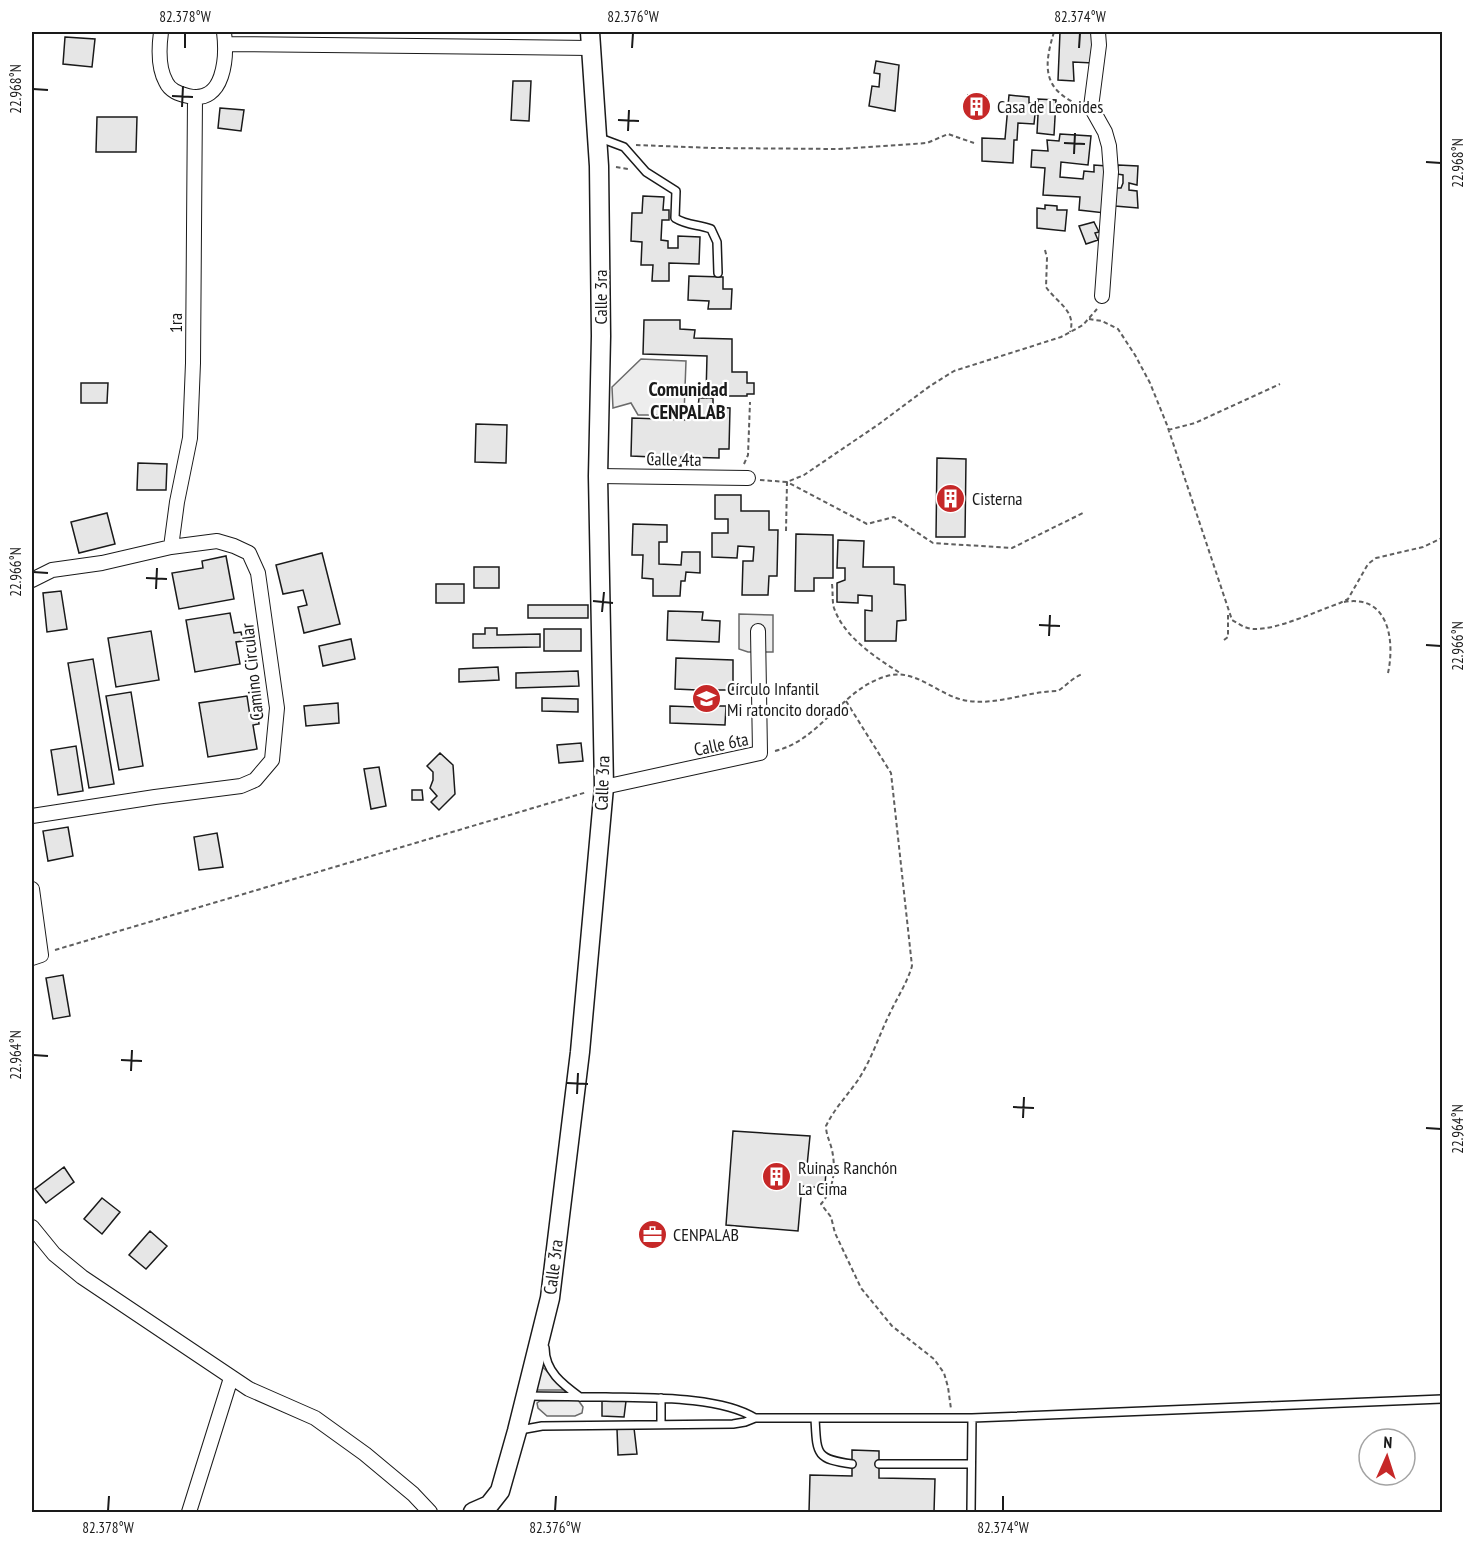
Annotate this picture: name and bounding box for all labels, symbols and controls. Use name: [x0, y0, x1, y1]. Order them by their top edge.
text: 82.378°W: [159, 7, 211, 26]
text: 82.376°W: [607, 7, 659, 26]
text: 82.374°W: [1054, 7, 1106, 26]
text: 22.968°N: [6, 64, 25, 114]
building icon: Casa de Leonides: [960, 90, 992, 122]
place label: Casa de Leonides: [997, 95, 1103, 118]
text: 22.968°N: [1448, 138, 1467, 188]
street label: Calle 3ra: [589, 269, 612, 325]
street label: 1ra: [164, 313, 187, 333]
district label: Comunidad CENPALAB: [648, 376, 728, 425]
street label: Calle 4ta: [646, 447, 702, 471]
building icon: Cisterna: [935, 482, 967, 514]
place label: Cisterna: [972, 487, 1023, 510]
text: 22.966°N: [6, 547, 25, 597]
text: 22.966°N: [1448, 621, 1467, 671]
street label: Camino Circular: [235, 622, 269, 722]
place label: Círculo Infantil Mi ratoncito dorado: [727, 677, 849, 721]
school or university icon: Círculo Infantil Mi ratoncito dorado: [690, 682, 722, 714]
street label: Calle 6ta: [692, 727, 750, 761]
street label: Calle 3ra: [590, 755, 614, 811]
text: 22.964°N: [6, 1030, 25, 1080]
text: 22.964°N: [1448, 1104, 1467, 1154]
place label: Ruinas Ranchón La Cima: [798, 1156, 897, 1200]
building icon: Ruinas Ranchón La Cima: [761, 1161, 793, 1193]
office icon: CENPALAB: [636, 1218, 668, 1250]
place label: CENPALAB: [673, 1223, 739, 1246]
street label: Calle 3ra: [538, 1238, 568, 1296]
north arrow: [1357, 1427, 1417, 1487]
text: N: [1383, 1432, 1393, 1452]
text: 82.378°W: [82, 1518, 134, 1537]
text: 82.376°W: [529, 1518, 581, 1537]
text: 82.374°W: [977, 1518, 1029, 1537]

